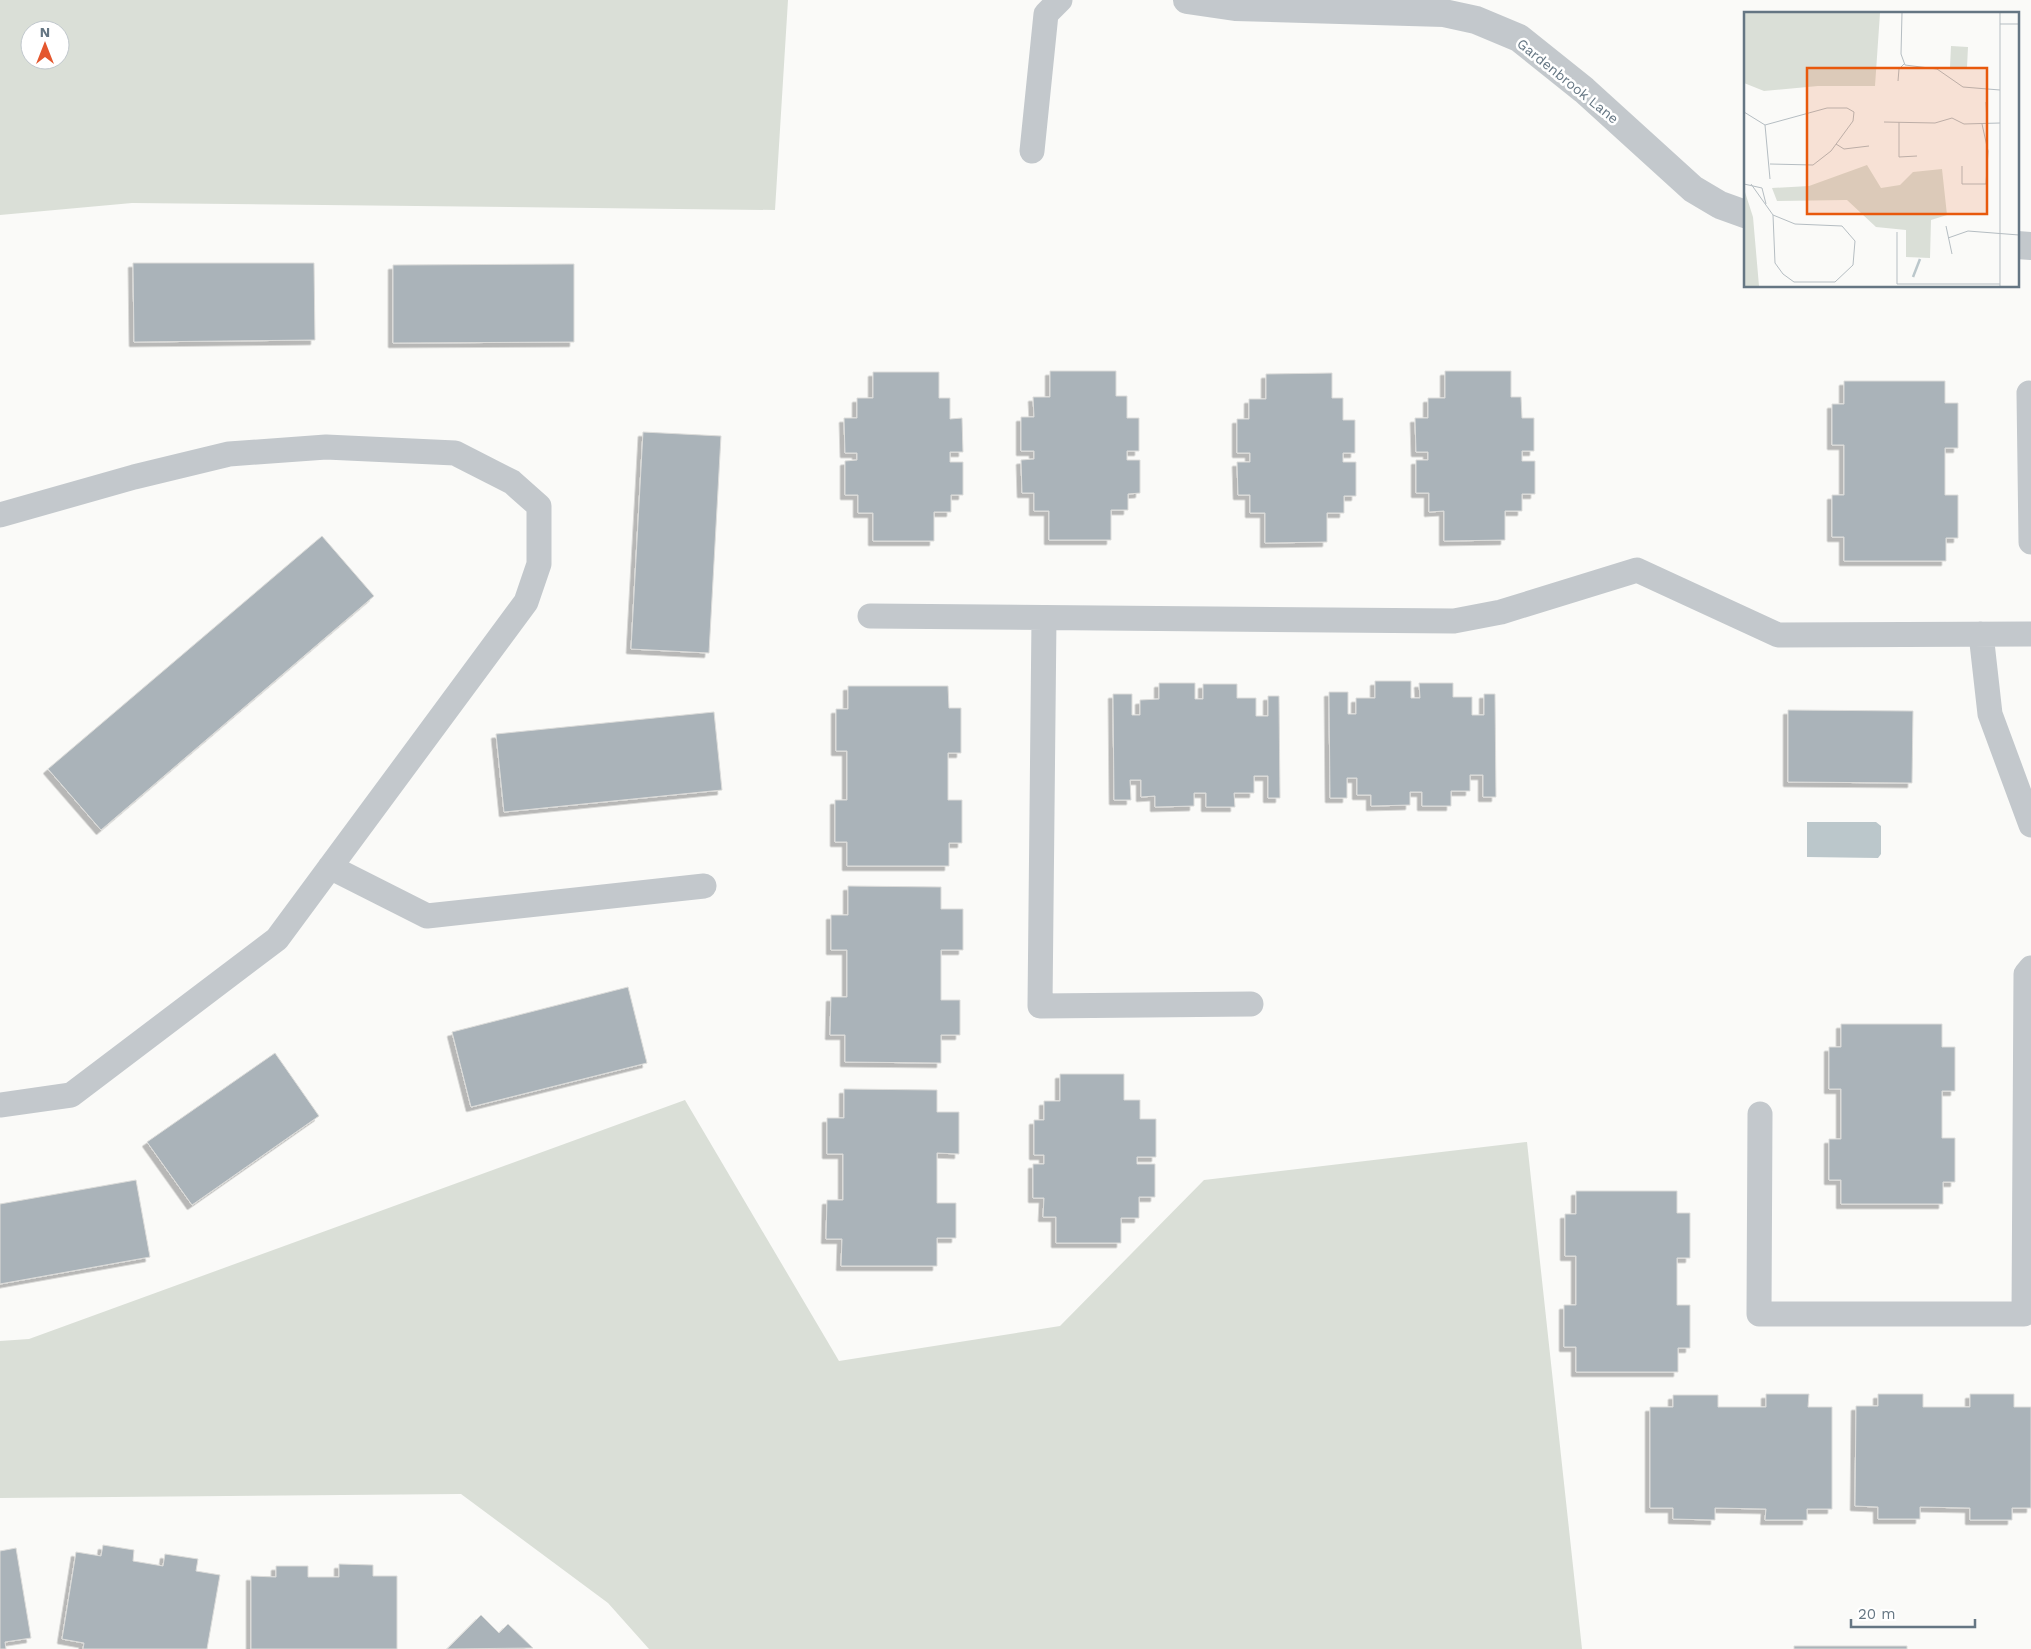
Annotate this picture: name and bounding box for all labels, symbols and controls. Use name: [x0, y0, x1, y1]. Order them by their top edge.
inset map: [1744, 12, 2018, 288]
north arrow: [20, 20, 70, 70]
text: N: [40, 24, 50, 40]
street label: Gardenbrook Lane: [1514, 35, 1622, 127]
scale bar: [1851, 1596, 1975, 1628]
text: 20 m: [1858, 1605, 1896, 1623]

